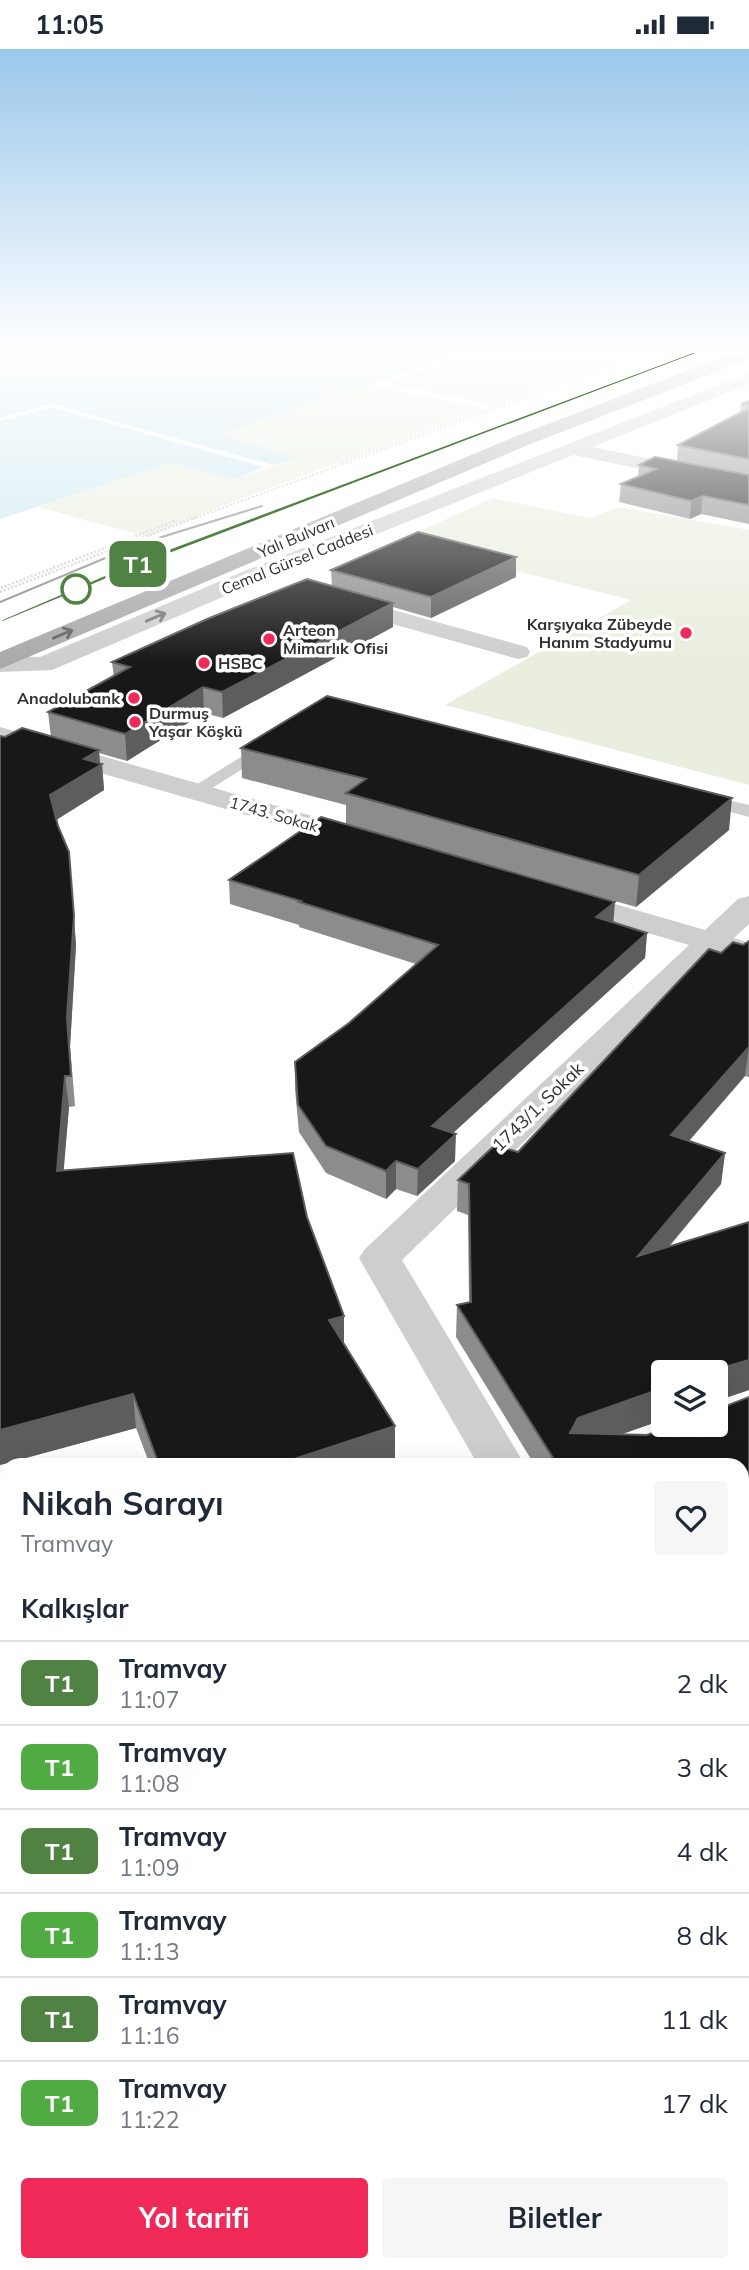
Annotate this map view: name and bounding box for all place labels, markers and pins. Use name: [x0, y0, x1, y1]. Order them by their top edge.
unlabelled marker: [61, 574, 91, 604]
place label: Karşıyaka Zübeyde Hanım Stadyumu: [527, 614, 672, 652]
place label: Arteon Mimarlık Ofisi: [283, 620, 388, 658]
marker: Karşıyaka Zübeyde Hanım Stadyumu: [678, 625, 694, 641]
marker: Arteon Mimarlık Ofisi: [261, 631, 277, 647]
place label: HSBC: [218, 653, 263, 673]
marker: HSBC: [196, 655, 212, 671]
place label: Anadolubank: [17, 688, 121, 708]
marker: Anadolubank: [126, 690, 142, 706]
place label: Durmuş Yaşar Köşkü: [148, 703, 243, 741]
marker: Durmuş Yaşar Köşkü: [127, 714, 143, 730]

